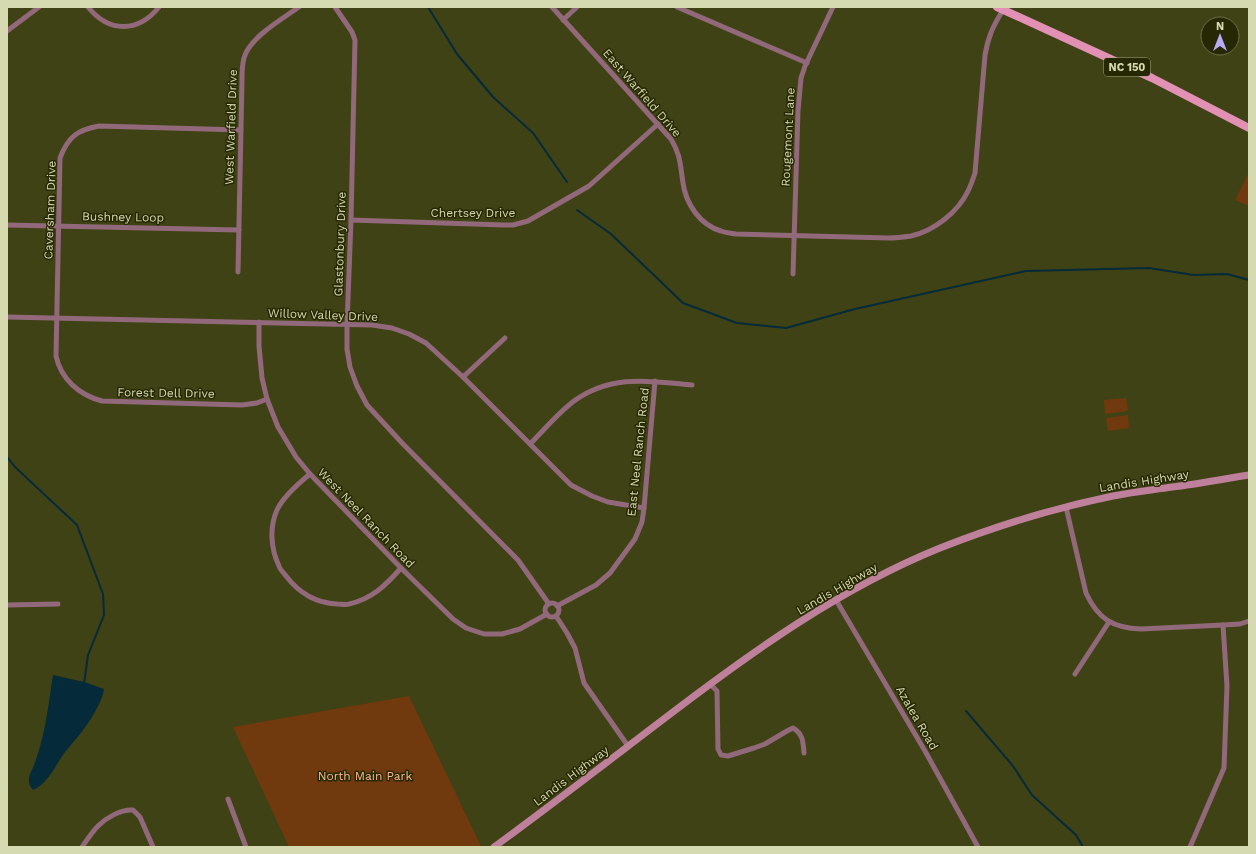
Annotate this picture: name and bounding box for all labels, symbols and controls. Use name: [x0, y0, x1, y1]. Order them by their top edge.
north arrow: [1200, 16, 1240, 56]
text: N: [1216, 20, 1224, 33]
street label: East Warfield Drive: [600, 46, 684, 140]
road number: NC 150: [1104, 58, 1150, 76]
street label: West Warfield Drive: [222, 69, 240, 185]
street label: Rougemont Lane: [778, 87, 798, 187]
street label: Caversham Drive: [41, 160, 59, 259]
street label: Glastonbury Drive: [331, 191, 349, 297]
street label: Chertsey Drive: [431, 206, 516, 220]
street label: Bushney Loop: [82, 209, 164, 225]
street label: Willow Valley Drive: [268, 306, 378, 324]
street label: Forest Dell Drive: [117, 385, 215, 401]
street label: East Neel Ranch Road: [624, 387, 652, 517]
street label: West Neel Ranch Road: [315, 465, 417, 571]
street label: Landis Highway: [1098, 467, 1191, 495]
street label: Landis Highway: [794, 560, 881, 618]
street label: Azalea Road: [893, 683, 941, 753]
street label: Landis Highway: [531, 743, 612, 809]
park label: North Main Park: [318, 769, 412, 783]

